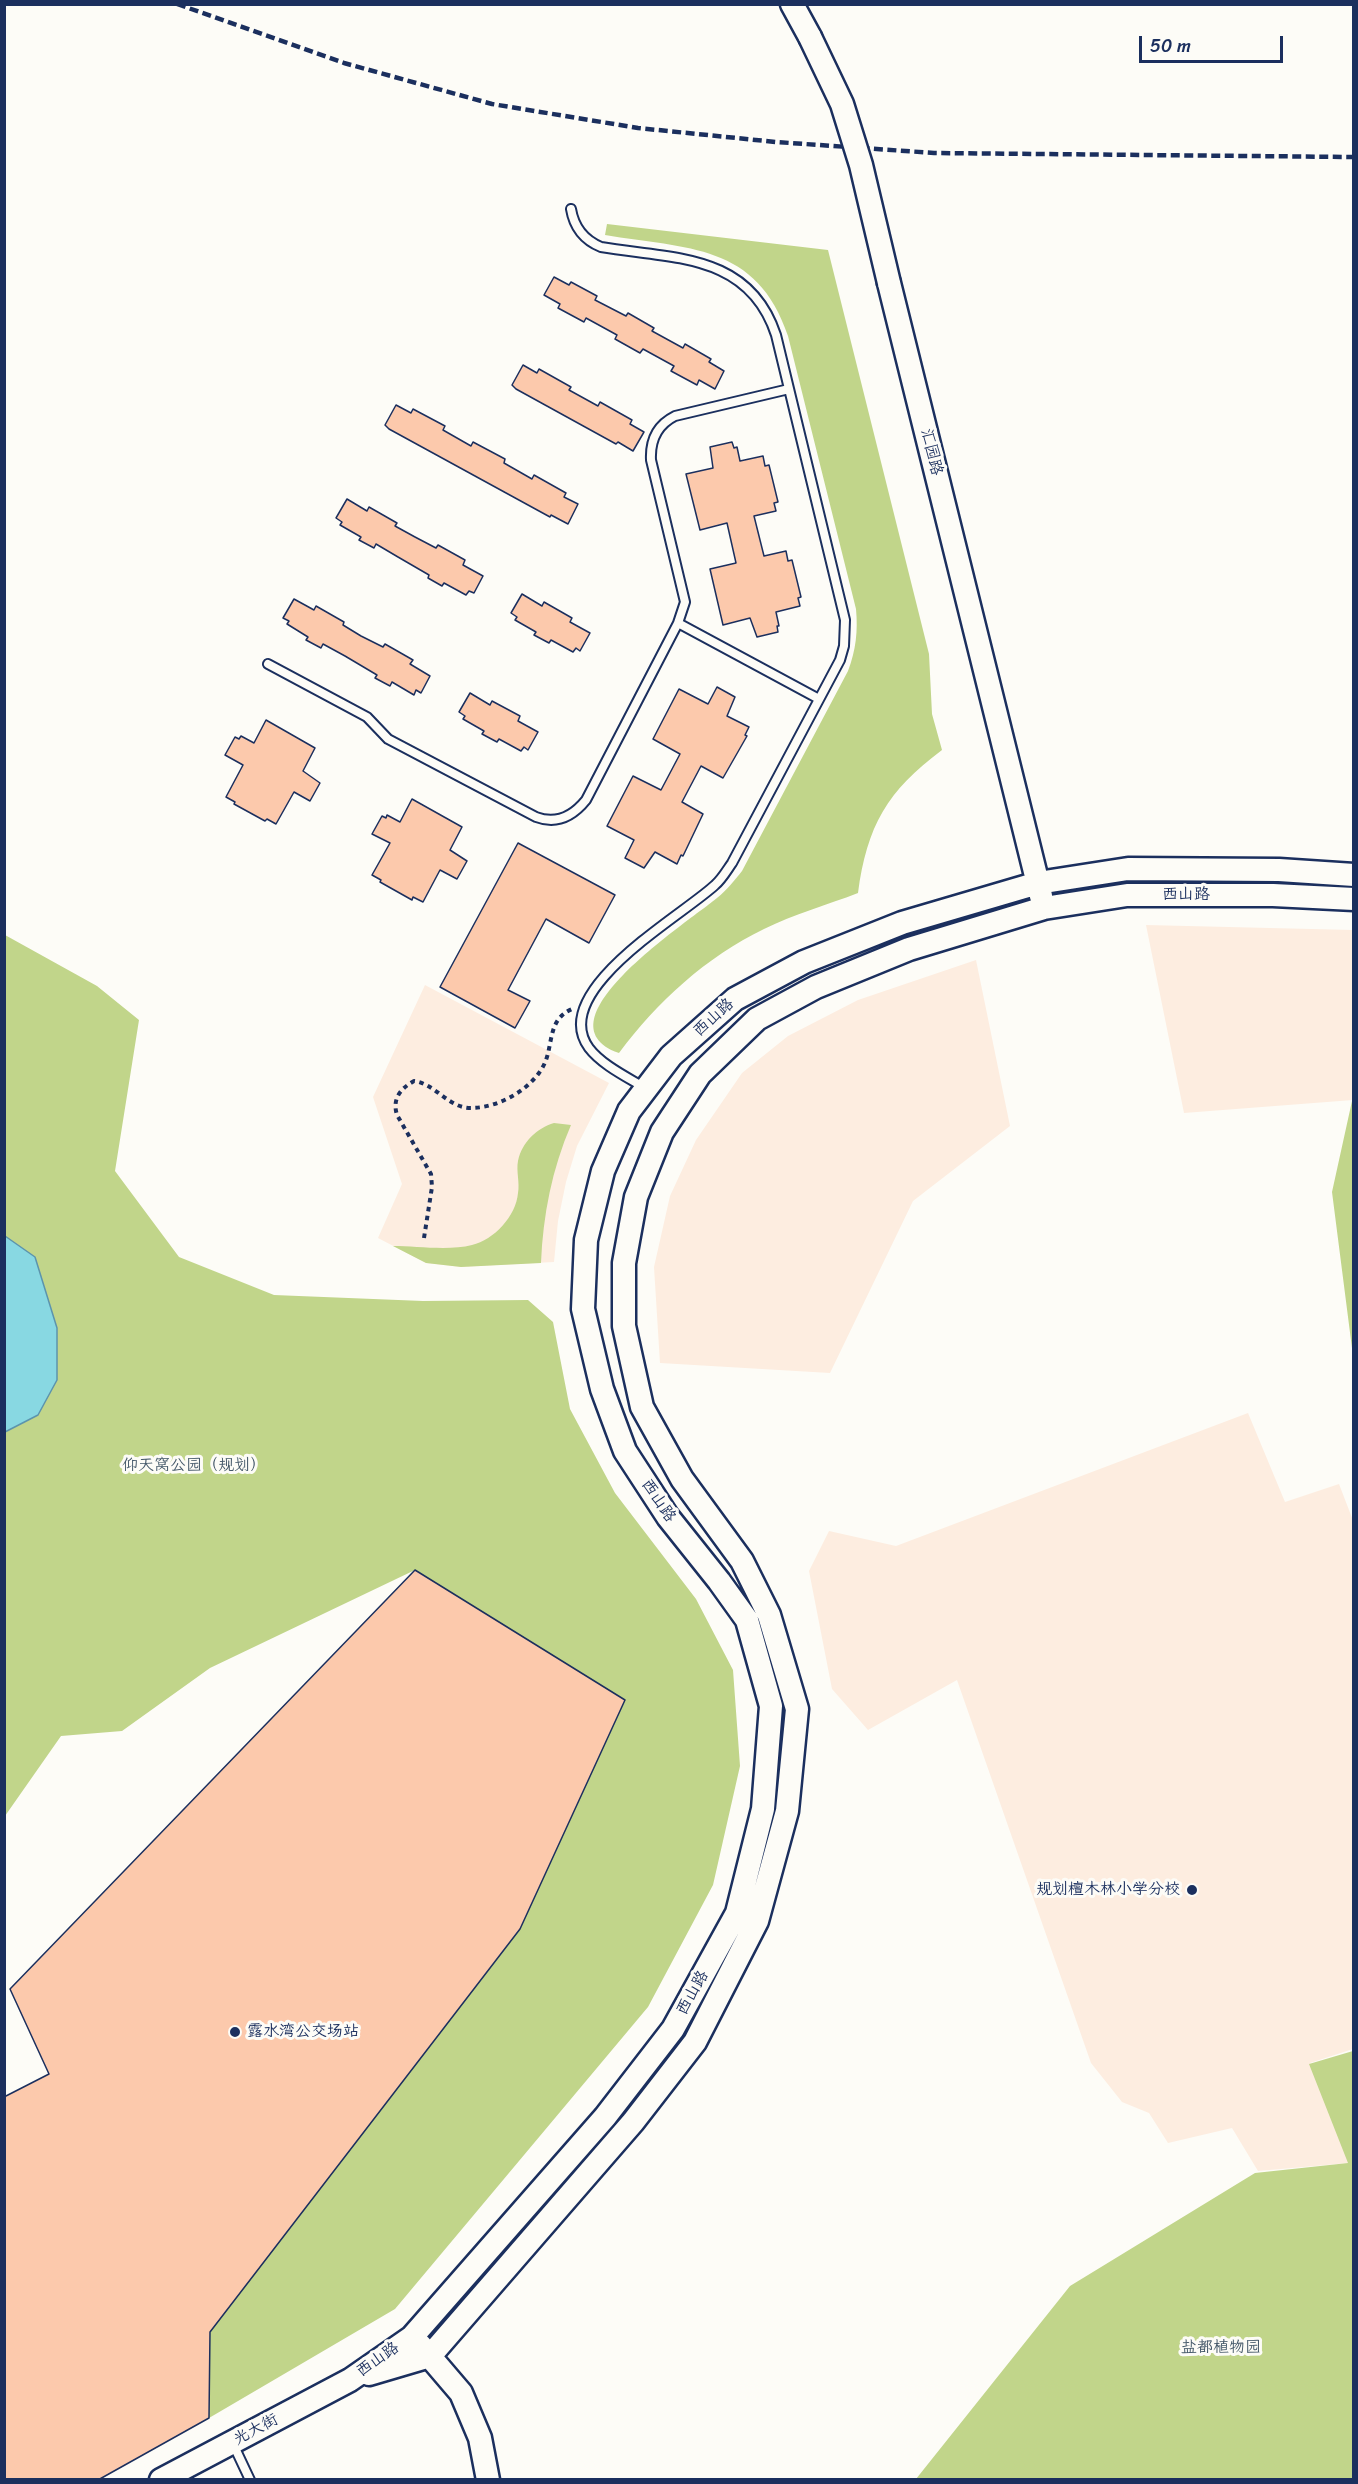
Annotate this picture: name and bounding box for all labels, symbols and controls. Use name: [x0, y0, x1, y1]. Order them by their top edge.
scale bar: [1142, 24, 1286, 62]
text: 50 m: [1150, 30, 1191, 62]
street label: 汇园路: [916, 426, 946, 478]
street label: 西山路: [1162, 885, 1210, 905]
street label: 西山路: [690, 995, 738, 1041]
park label: 仰天窝公园（规划）: [122, 1456, 266, 1476]
street label: 西山路: [637, 1476, 679, 1526]
place label: 规划檀木林小学分校: [1036, 1880, 1180, 1900]
marker: 规划檀木林小学分校: [1185, 1883, 1199, 1897]
street label: 西山路: [673, 1967, 713, 2019]
place label: 露水湾公交场站: [247, 2022, 359, 2042]
marker: 露水湾公交场站: [228, 2025, 242, 2039]
street label: 西山路: [353, 2338, 403, 2382]
park label: 盐都植物园: [1181, 2338, 1261, 2358]
street label: 光大街: [230, 2410, 282, 2450]

